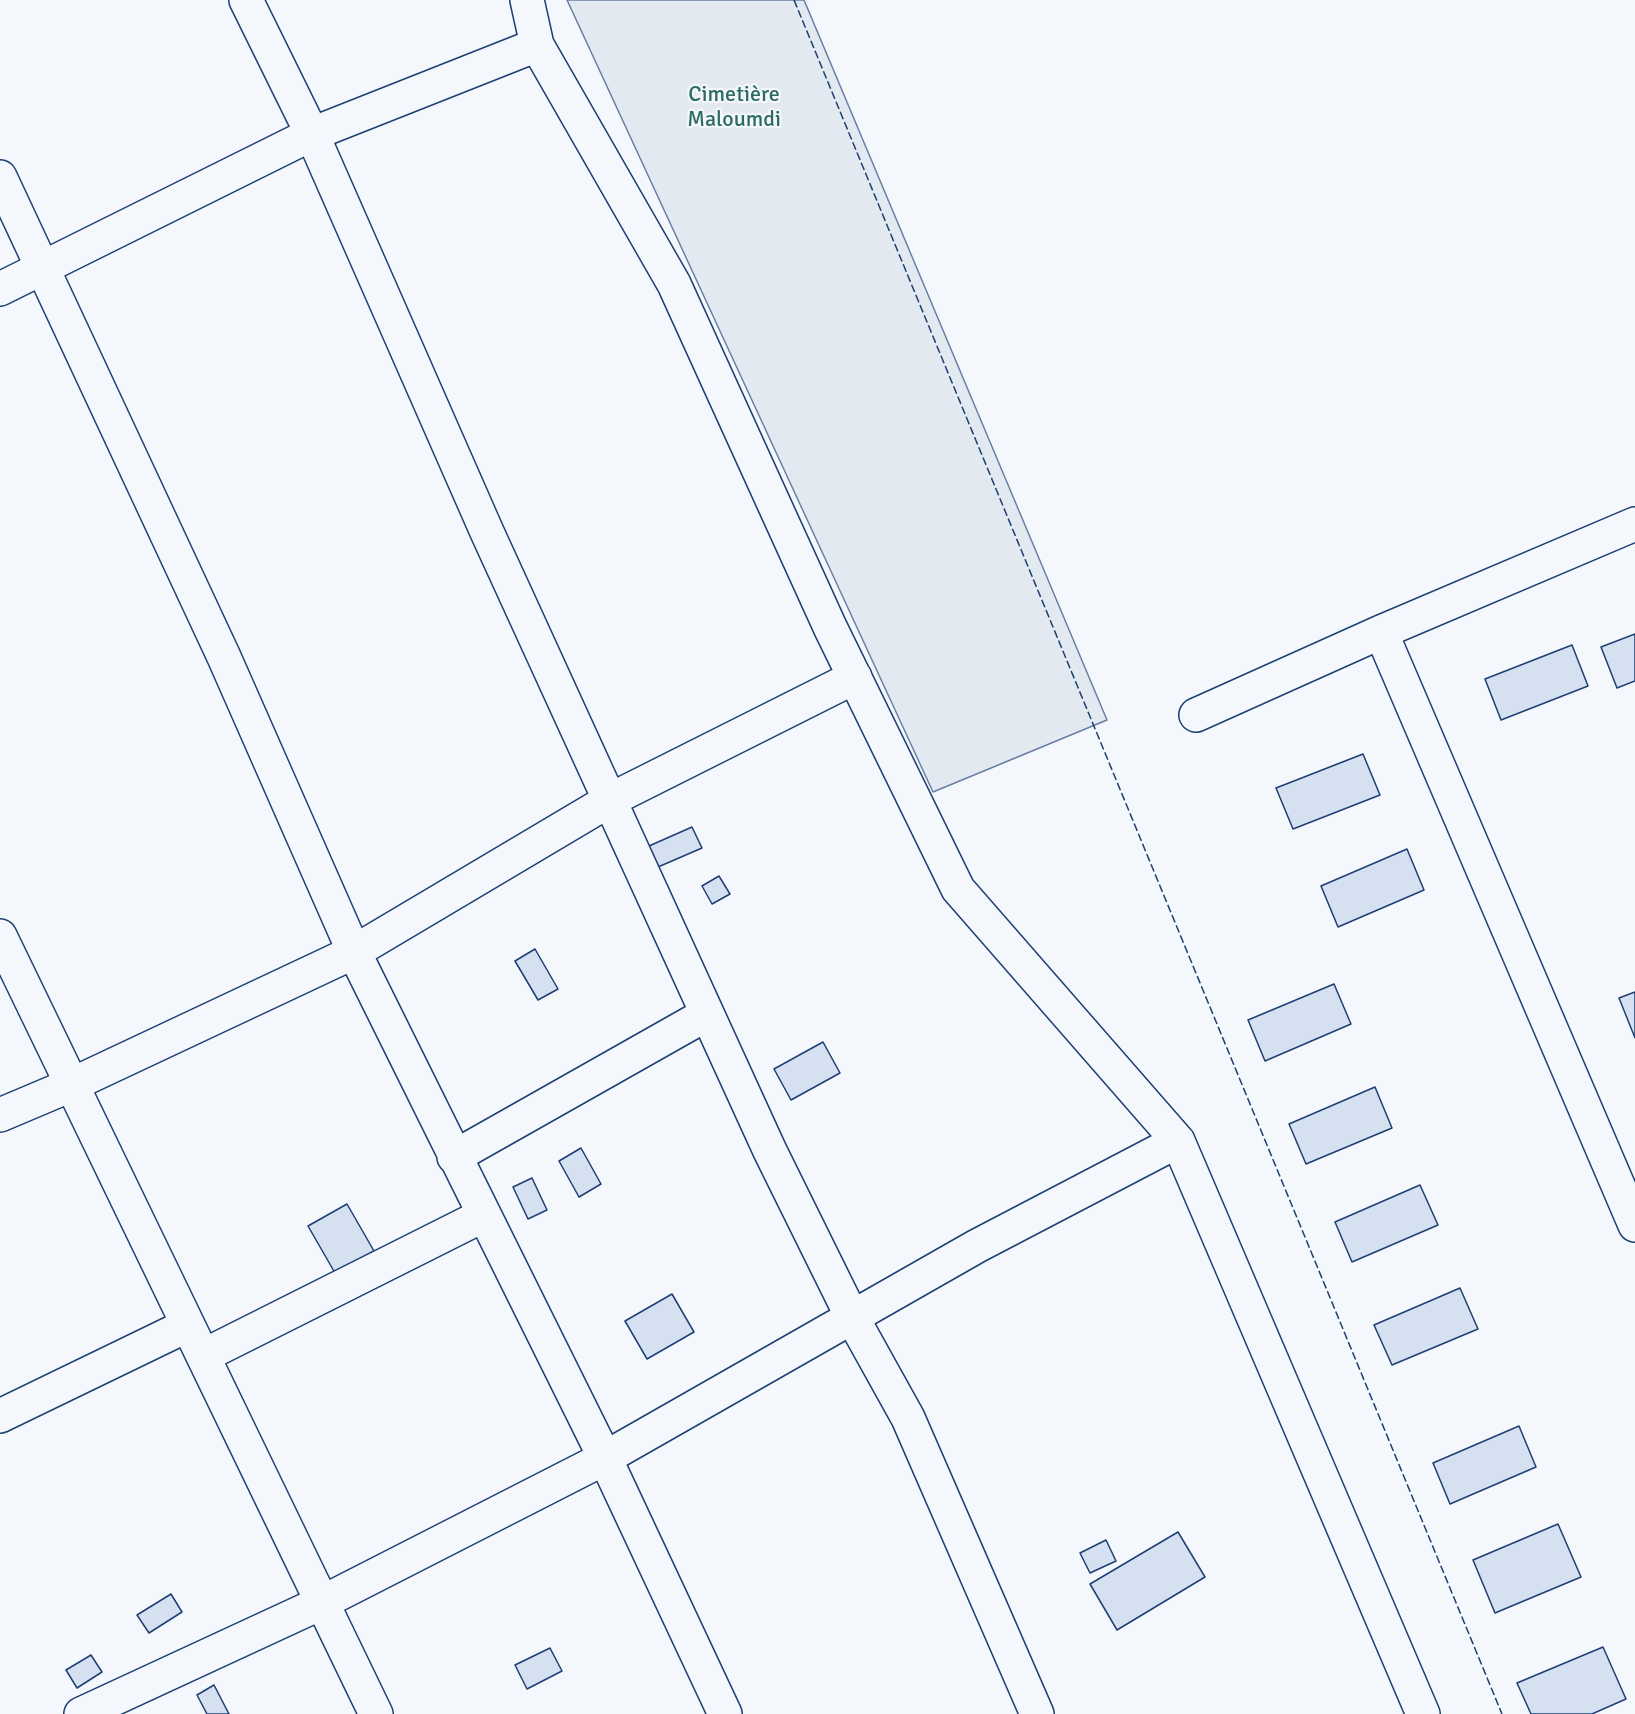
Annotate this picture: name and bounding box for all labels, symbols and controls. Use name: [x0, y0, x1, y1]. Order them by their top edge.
park label: Cimetière Maloumdi: [687, 82, 781, 134]

